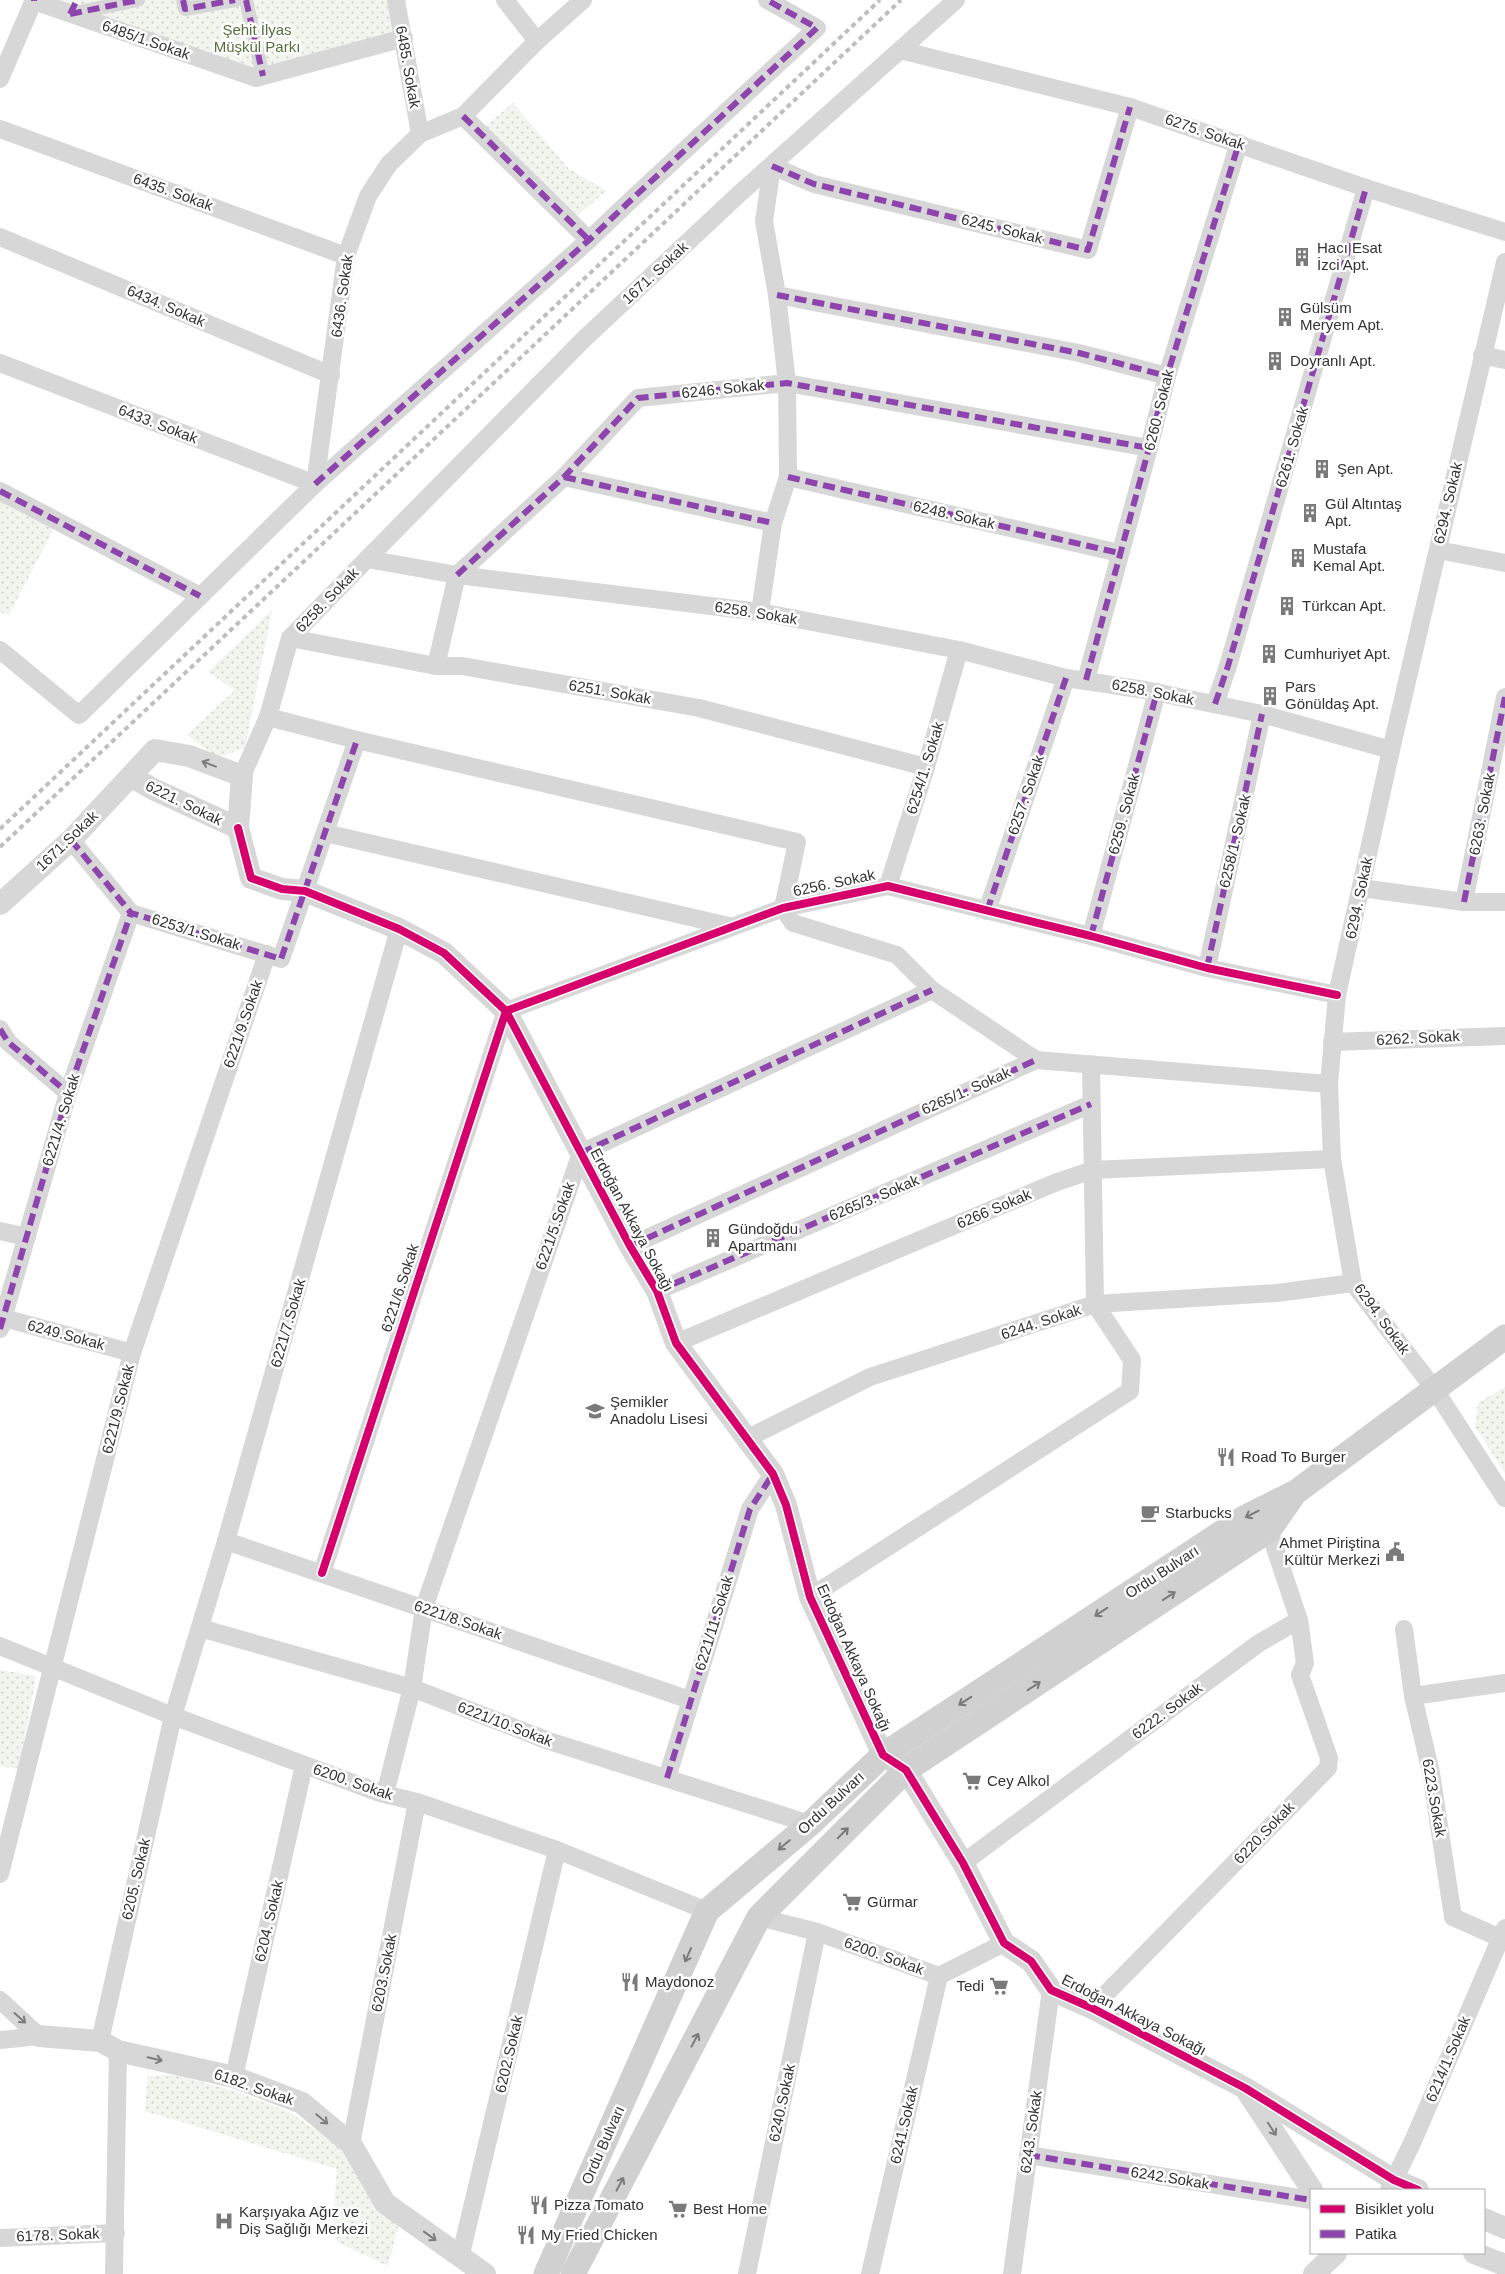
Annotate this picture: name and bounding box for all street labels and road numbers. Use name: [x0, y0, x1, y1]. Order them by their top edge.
street label: 6485/1.Sokak: [100, 17, 193, 63]
street label: 6485. Sokak: [393, 24, 424, 110]
street label: 6275. Sokak: [1163, 110, 1248, 153]
street label: 6435. Sokak: [131, 169, 216, 214]
street label: 6245. Sokak: [960, 210, 1045, 247]
street label: 1671. Sokak: [618, 238, 691, 307]
street label: 6436. Sokak: [327, 253, 356, 338]
street label: 6434. Sokak: [124, 281, 208, 330]
street label: 6260. Sokak: [1140, 367, 1177, 452]
street label: 6246. Sokak: [681, 376, 766, 401]
street label: 6433. Sokak: [116, 401, 201, 447]
street label: 6261. Sokak: [1272, 404, 1311, 489]
street label: 6294. Sokak: [1430, 460, 1465, 545]
street label: 6248. Sokak: [912, 497, 997, 532]
street label: 6258. Sokak: [292, 563, 362, 636]
street label: 6258. Sokak: [714, 598, 799, 628]
street label: 6258. Sokak: [1111, 675, 1196, 708]
street label: 6251. Sokak: [568, 676, 653, 707]
street label: 6254/1. Sokak: [902, 719, 947, 816]
street label: 6257. Sokak: [1004, 752, 1047, 837]
street label: 6259. Sokak: [1105, 771, 1143, 856]
street label: 6263. Sokak: [1465, 771, 1498, 856]
street label: 6221. Sokak: [143, 777, 226, 829]
street label: 6258/1. Sokak: [1215, 792, 1254, 890]
street label: 1671.Sokak: [32, 807, 101, 874]
street label: 6294. Sokak: [1342, 855, 1376, 940]
street label: 6256. Sokak: [791, 865, 877, 899]
street label: 6253/1.Sokak: [150, 910, 243, 953]
street label: 6221/9.Sokak: [220, 977, 266, 1070]
street label: 6262. Sokak: [1376, 1027, 1461, 1048]
street label: 6265/1. Sokak: [919, 1063, 1014, 1118]
street label: 6221/4. Sokak: [38, 1071, 83, 1168]
street label: Erdoğan Akkaya Sokağı: [587, 1145, 678, 1294]
street label: 6265/3. Sokak: [826, 1171, 922, 1224]
street label: 6221/5.Sokak: [532, 1179, 578, 1272]
street label: 6266 Sokak: [954, 1185, 1034, 1232]
street label: 6221/6.Sokak: [377, 1241, 422, 1334]
street label: 6221/7.Sokak: [267, 1276, 308, 1369]
street label: 6294. Sokak: [1351, 1280, 1414, 1358]
street label: 6244. Sokak: [999, 1300, 1084, 1342]
street label: 6249.Sokak: [26, 1316, 107, 1353]
street label: 6221/9.Sokak: [98, 1362, 137, 1455]
street label: Ordu Bulvarı: [1122, 1542, 1202, 1602]
street label: 6221/11.Sokak: [691, 1573, 736, 1673]
street label: Erdoğan Akkaya Sokağı: [814, 1581, 895, 1734]
street label: 6221/8.Sokak: [412, 1597, 505, 1643]
street label: 6222. Sokak: [1128, 1678, 1206, 1742]
street label: 6221/10.Sokak: [455, 1698, 555, 1750]
street label: 6223.Sokak: [1419, 1757, 1450, 1839]
street label: 6200. Sokak: [311, 1760, 396, 1803]
street label: Ordu Bulvarı: [794, 1768, 867, 1838]
street label: 6220.Sokak: [1230, 1798, 1298, 1867]
street label: 6205. Sokak: [118, 1836, 153, 1921]
street label: 6204. Sokak: [251, 1878, 286, 1963]
street label: 6203.Sokak: [368, 1932, 400, 2013]
street label: 6200. Sokak: [842, 1933, 927, 1978]
street label: Erdoğan Akkaya Sokağı: [1059, 1971, 1209, 2058]
street label: 6202.Sokak: [491, 2013, 526, 2094]
street label: 6214/1.Sokak: [1422, 2013, 1473, 2104]
street label: 6240.Sokak: [765, 2062, 798, 2143]
street label: 6182. Sokak: [212, 2065, 297, 2108]
street label: 6241.Sokak: [886, 2084, 921, 2165]
street label: 6243. Sokak: [1016, 2089, 1045, 2174]
street label: Ordu Bulvarı: [578, 2103, 627, 2187]
street label: 6242.Sokak: [1130, 2163, 1211, 2192]
street label: 6178. Sokak: [16, 2225, 100, 2244]

